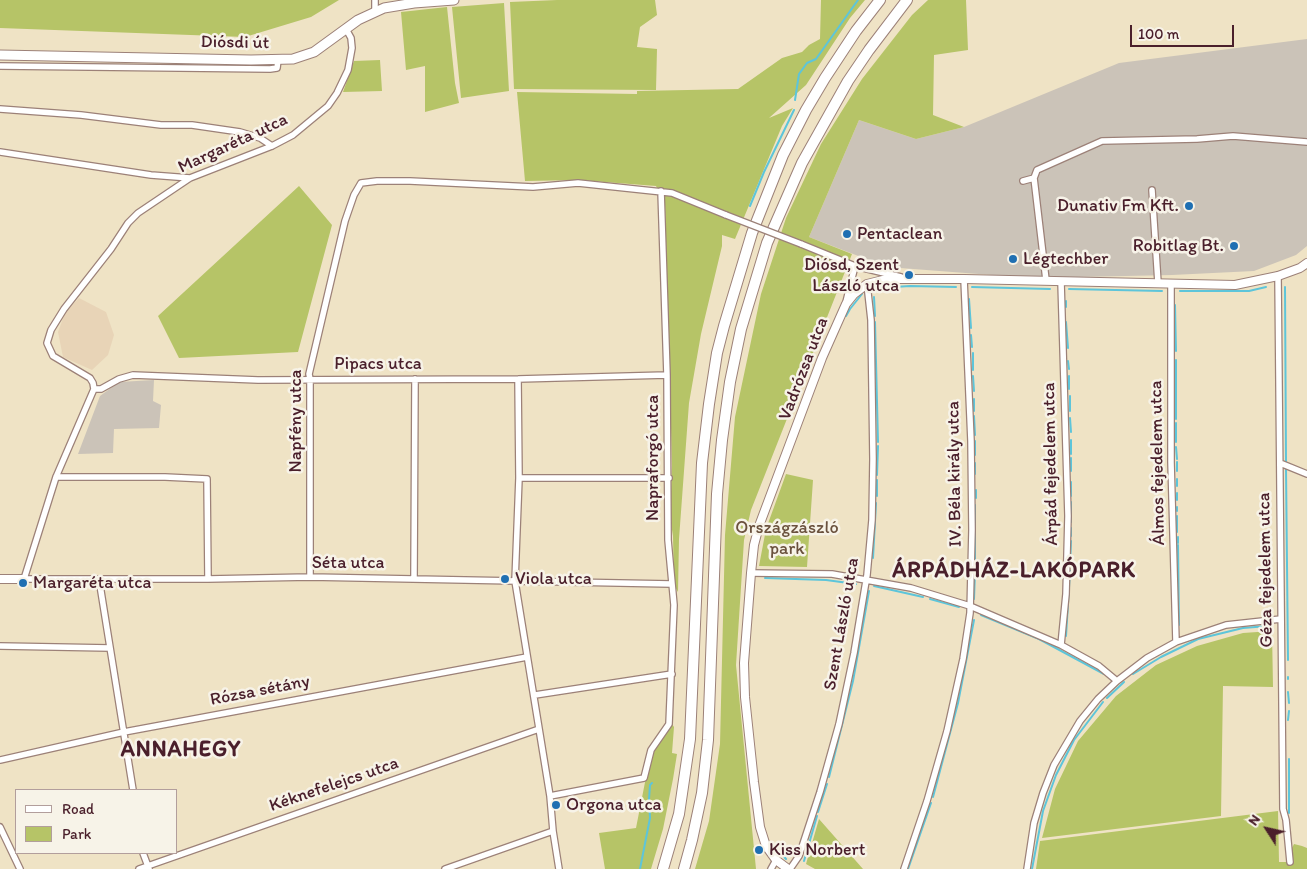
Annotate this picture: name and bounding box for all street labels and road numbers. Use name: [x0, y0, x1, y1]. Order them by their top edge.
street label: Diósdi út: [200, 32, 270, 54]
street label: Margaréta utca: [175, 109, 291, 179]
street label: Vadrózsa utca: [775, 315, 833, 423]
street label: Pipacs utca: [334, 353, 422, 375]
street label: Napfény utca: [285, 370, 307, 472]
street label: Álmos fejedelem utca: [1146, 380, 1170, 546]
street label: Árpád fejedelem utca: [1039, 382, 1063, 546]
street label: Napraforgó utca: [642, 395, 664, 521]
street label: IV. Béla király utca: [943, 401, 967, 547]
street label: Géza fejedelem utca: [1254, 492, 1278, 648]
street label: Séta utca: [312, 552, 384, 574]
street label: Szent László utca: [820, 556, 864, 692]
street label: Rózsa sétány: [208, 671, 312, 711]
street label: Kéknefelejcs utca: [266, 753, 402, 817]

